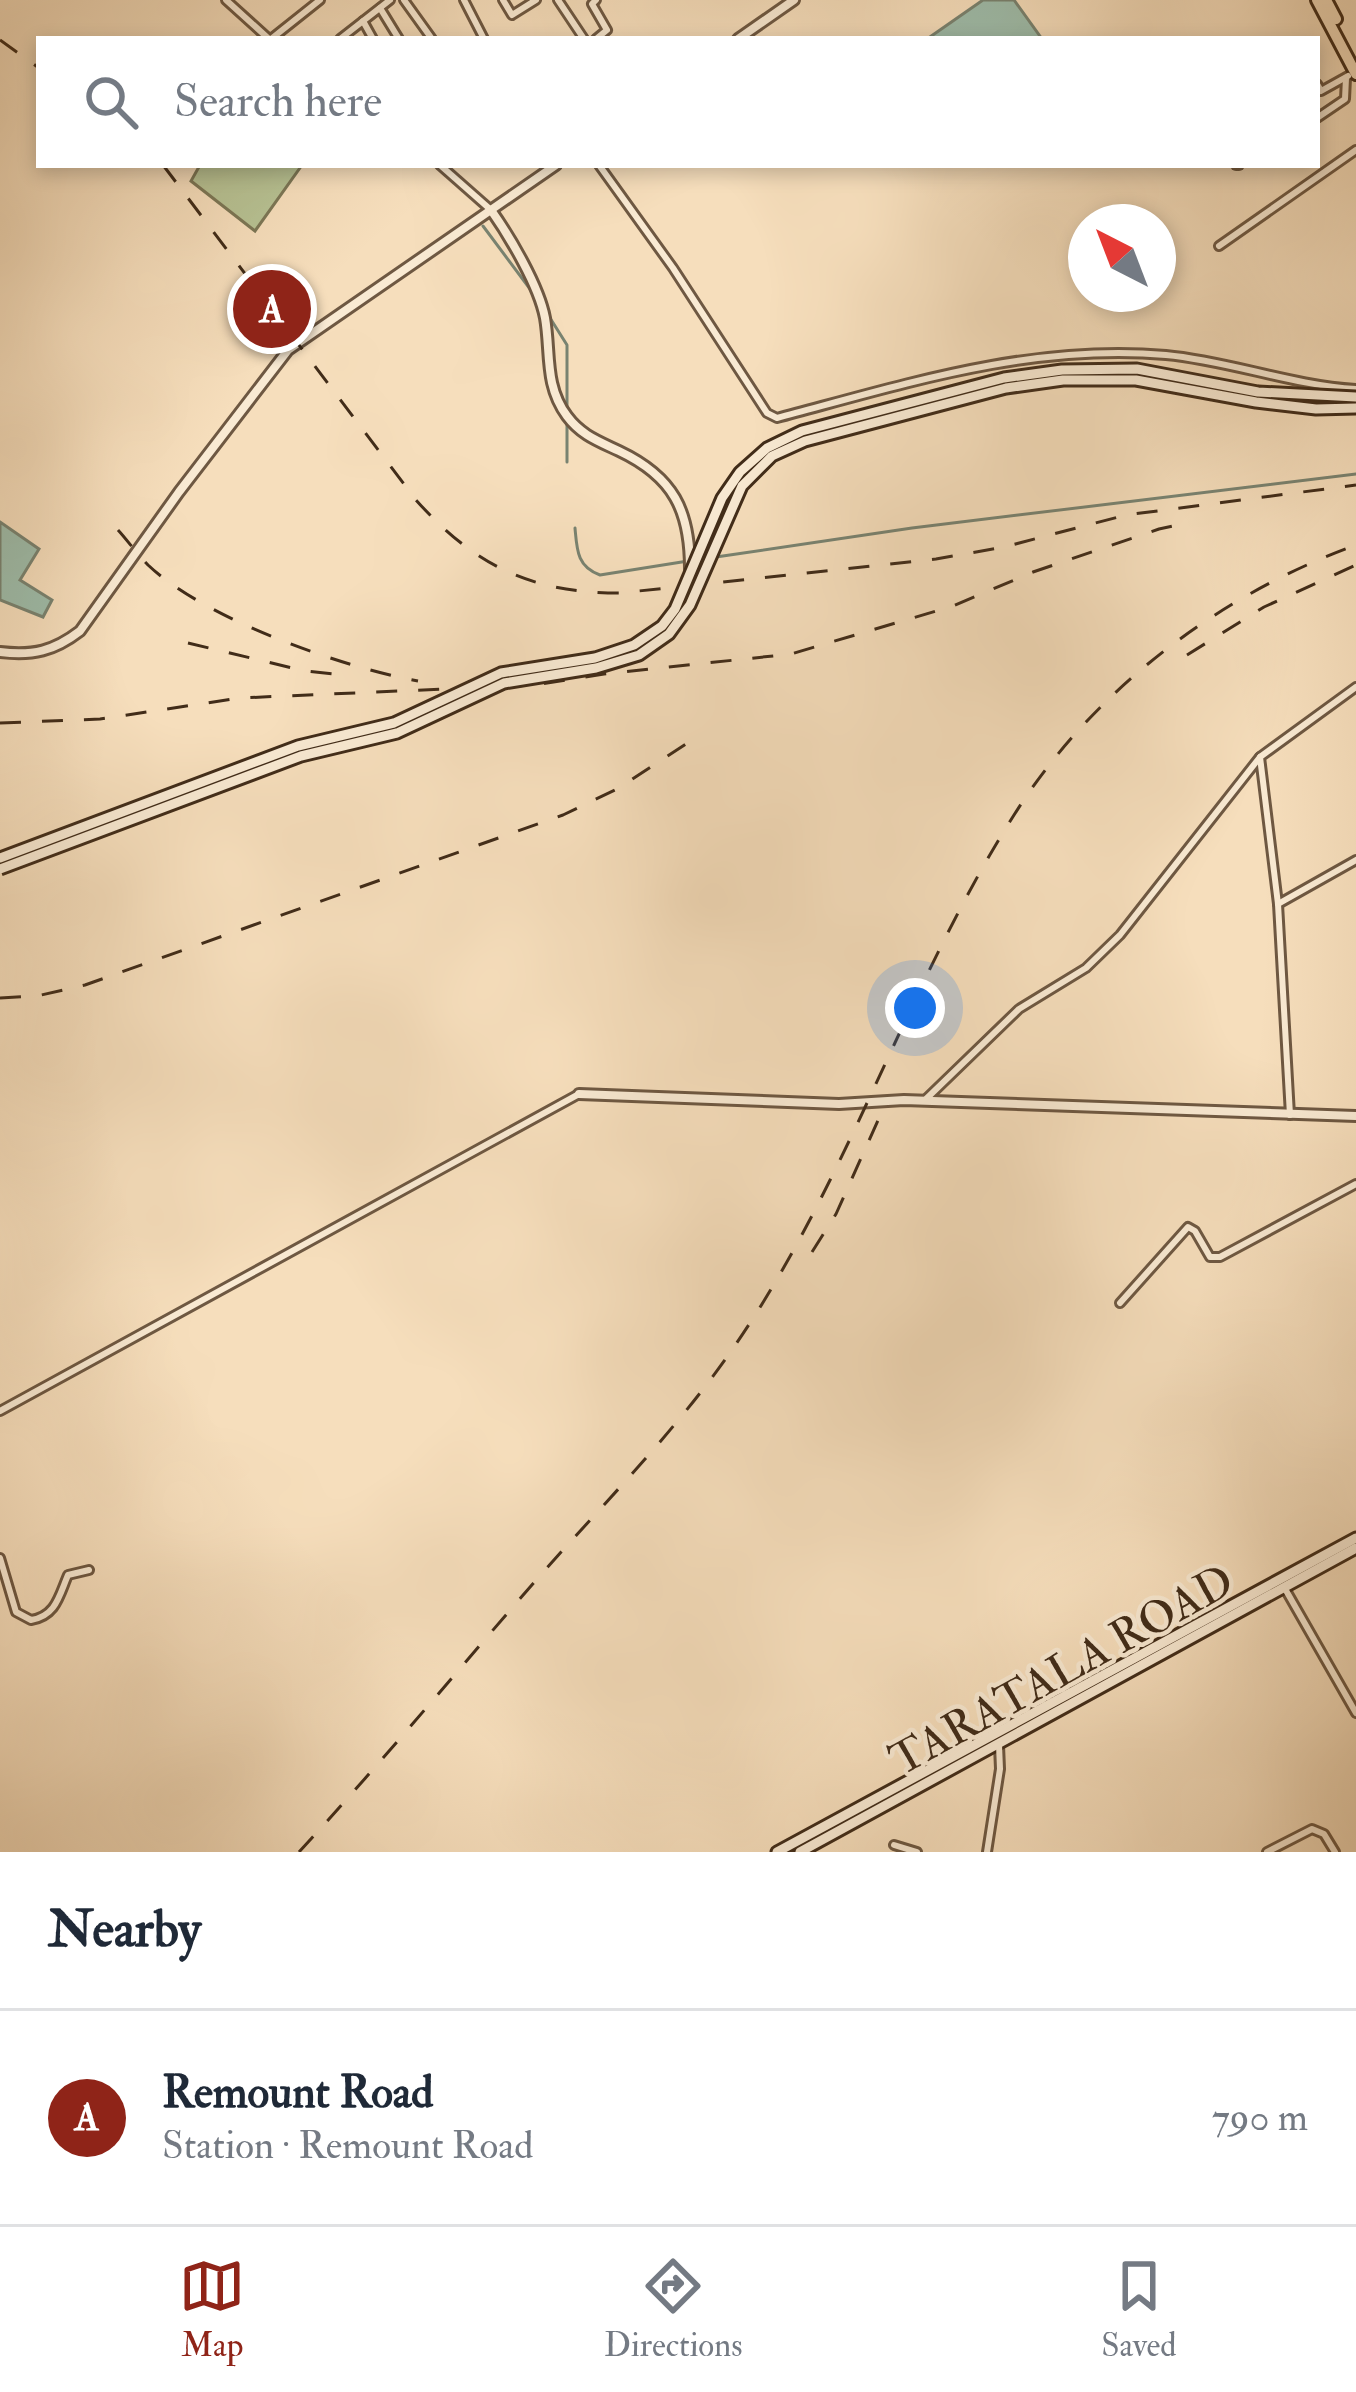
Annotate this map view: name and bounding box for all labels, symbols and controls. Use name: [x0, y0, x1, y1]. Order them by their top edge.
search box: [36, 36, 1320, 168]
icon: search: [78, 69, 144, 135]
text: Search here: [174, 74, 382, 130]
north arrow: [1068, 204, 1176, 312]
pin: A: [233, 264, 311, 354]
your location: [885, 978, 945, 1038]
street label: TARATALA ROAD: [880, 1553, 1244, 1789]
text: Nearby: [48, 1898, 201, 1962]
text: Remount Road: [162, 2065, 433, 2121]
text: A: [75, 2093, 99, 2142]
text: 790 m: [1212, 2093, 1308, 2142]
text: Station · Remount Road: [162, 2121, 533, 2170]
tab: Map: [179, 2253, 245, 2366]
tab: Directions: [604, 2253, 743, 2366]
tab: Saved: [1101, 2253, 1177, 2366]

